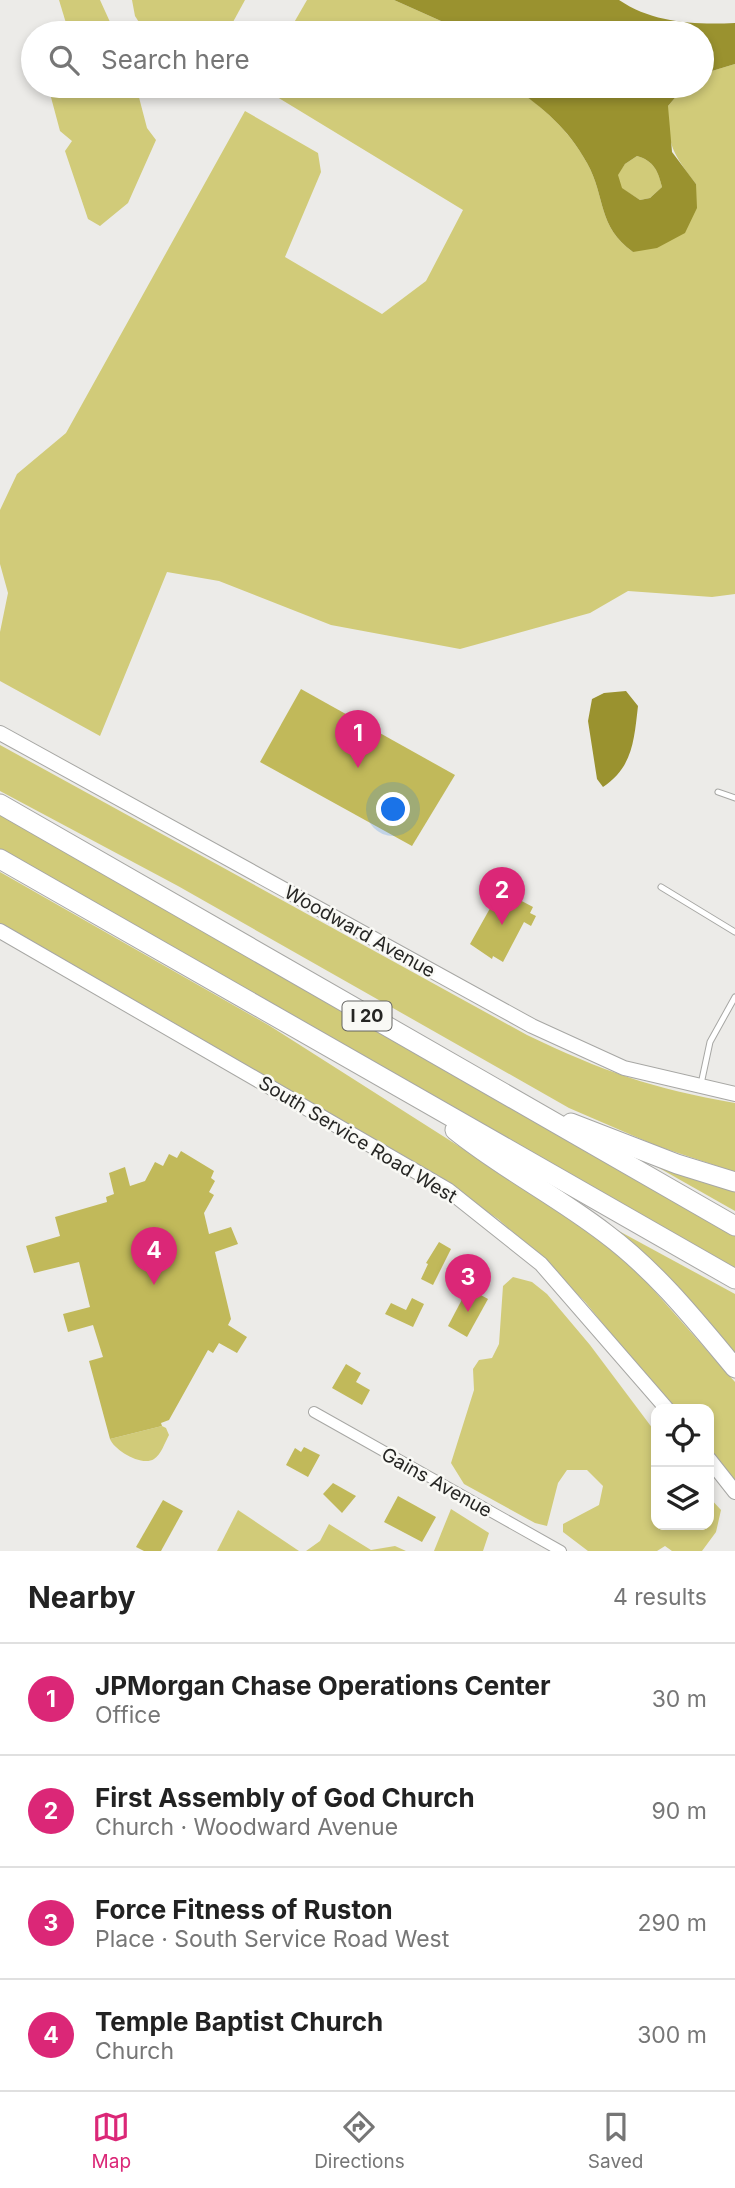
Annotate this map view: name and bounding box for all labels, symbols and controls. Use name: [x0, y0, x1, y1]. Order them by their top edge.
search box: [21, 21, 714, 98]
icon: search: [45, 41, 83, 79]
text: Search here: [101, 44, 250, 75]
pin: 1: [335, 710, 381, 768]
your location: [376, 792, 410, 826]
pin: 2: [479, 867, 525, 925]
street label: Woodward Avenue: [280, 880, 439, 982]
road number: I 20: [342, 1001, 392, 1030]
street label: South Service Road West: [254, 1071, 461, 1208]
pin: 4: [131, 1227, 177, 1285]
pin: 3: [445, 1254, 491, 1312]
map controls: [651, 1404, 714, 1530]
button: locate: [651, 1404, 714, 1467]
street label: Gains Avenue: [377, 1443, 496, 1522]
button: layers: [651, 1467, 714, 1530]
text: Nearby: [28, 1579, 136, 1615]
text: 4 results: [613, 1583, 707, 1611]
text: JPMorgan Chase Operations Center: [95, 1670, 551, 1701]
text: 1: [46, 1685, 56, 1713]
text: 30 m: [652, 1685, 707, 1713]
text: Office: [95, 1701, 161, 1729]
text: First Assembly of God Church: [95, 1782, 475, 1813]
text: 2: [44, 1797, 58, 1825]
text: 90 m: [652, 1797, 707, 1825]
text: Church · Woodward Avenue: [95, 1813, 398, 1841]
text: Force Fitness of Ruston: [95, 1894, 393, 1925]
text: 3: [44, 1909, 58, 1937]
text: 290 m: [638, 1909, 707, 1937]
text: Place · South Service Road West: [95, 1925, 449, 1953]
text: Temple Baptist Church: [95, 2006, 383, 2037]
text: 4: [43, 2021, 59, 2049]
text: 300 m: [637, 2021, 707, 2049]
text: Church: [95, 2037, 174, 2065]
tab: Map: [92, 2108, 131, 2173]
tab: Directions: [314, 2108, 405, 2173]
tab: Saved: [588, 2108, 643, 2173]

